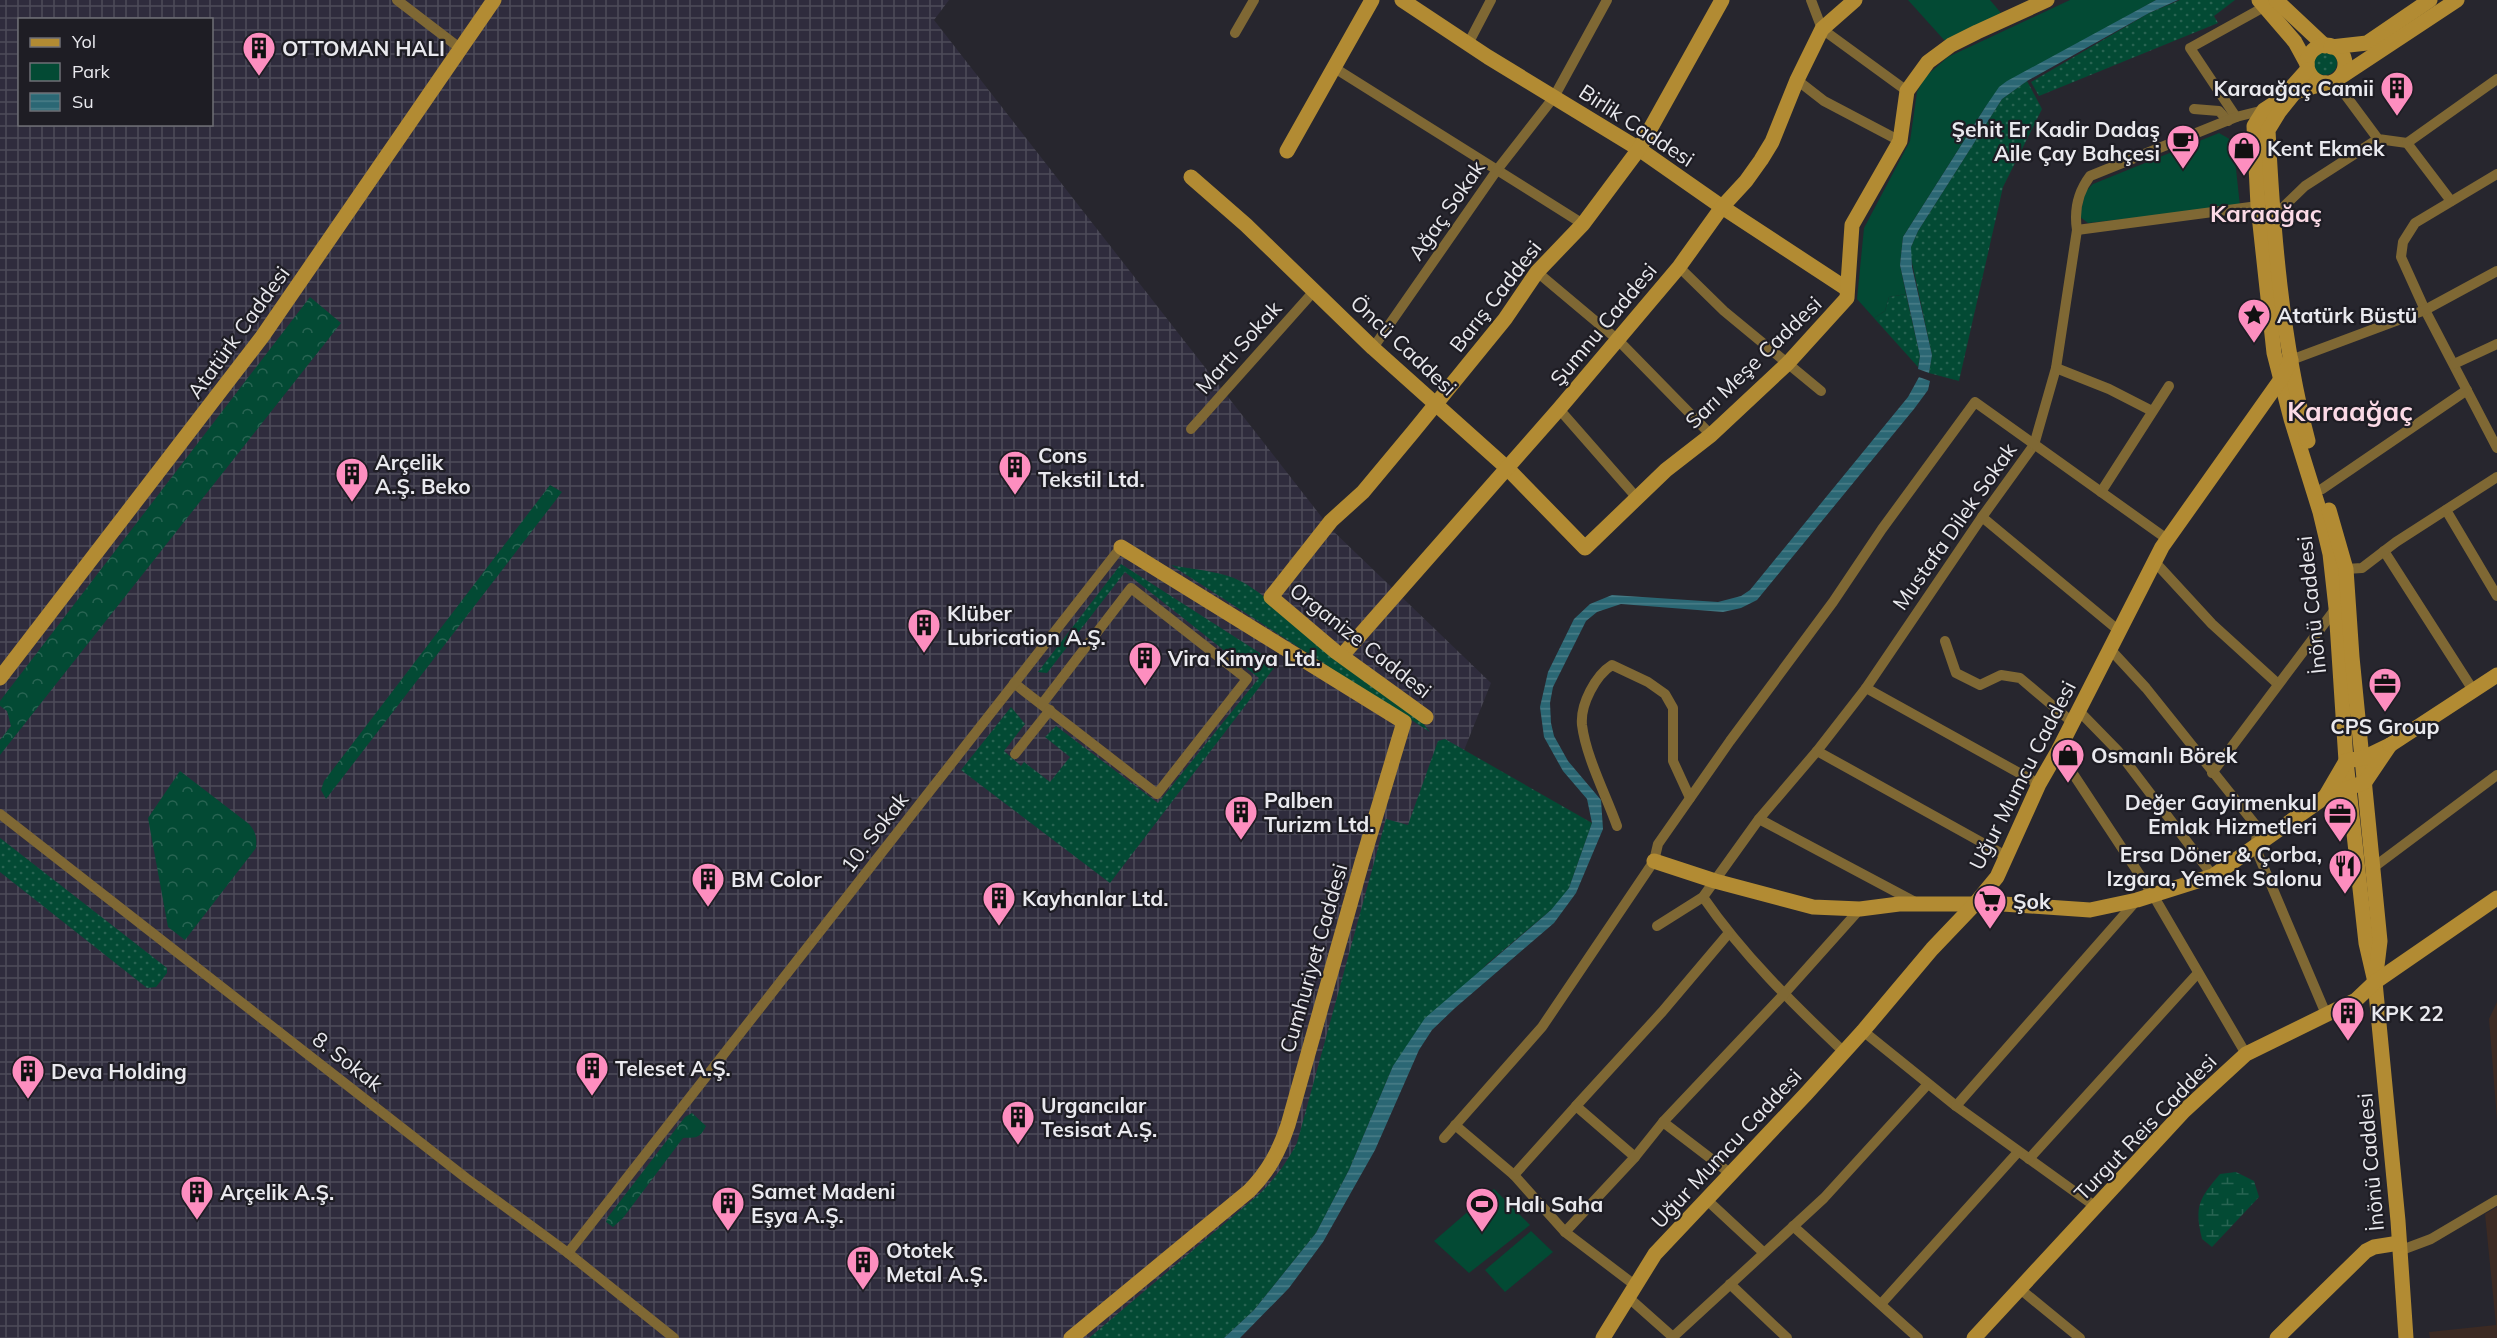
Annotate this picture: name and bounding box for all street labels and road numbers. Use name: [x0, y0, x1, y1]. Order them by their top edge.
street label: Birlik Caddesi: [1575, 78, 1699, 172]
street label: Ağaç Sokak: [1402, 155, 1490, 265]
street label: Barış Caddesi: [1443, 235, 1547, 357]
street label: Şumnu Caddesi: [1544, 257, 1662, 391]
street label: Atatürk Caddesi: [181, 261, 295, 403]
street label: Öncü Caddesi: [1346, 289, 1462, 401]
street label: Sarı Meşe Caddesi: [1680, 290, 1826, 434]
street label: Martı Sokak: [1190, 295, 1287, 399]
street label: Mustafa Dilek Sokak: [1887, 437, 2022, 615]
street label: İnönü Caddesi: [2291, 535, 2331, 675]
street label: Organize Caddesi: [1285, 577, 1437, 703]
street label: Uğur Mumcu Caddesi: [1963, 676, 2081, 874]
street label: 10. Sokak: [835, 787, 913, 877]
street label: Cumhuriyet Caddesi: [1274, 860, 1352, 1056]
street label: 8. Sokak: [308, 1025, 388, 1097]
street label: Turgut Reis Caddesi: [2068, 1048, 2222, 1206]
street label: Uğur Mumcu Caddesi: [1645, 1063, 1807, 1233]
street label: İnönü Caddesi: [2351, 1092, 2389, 1232]

